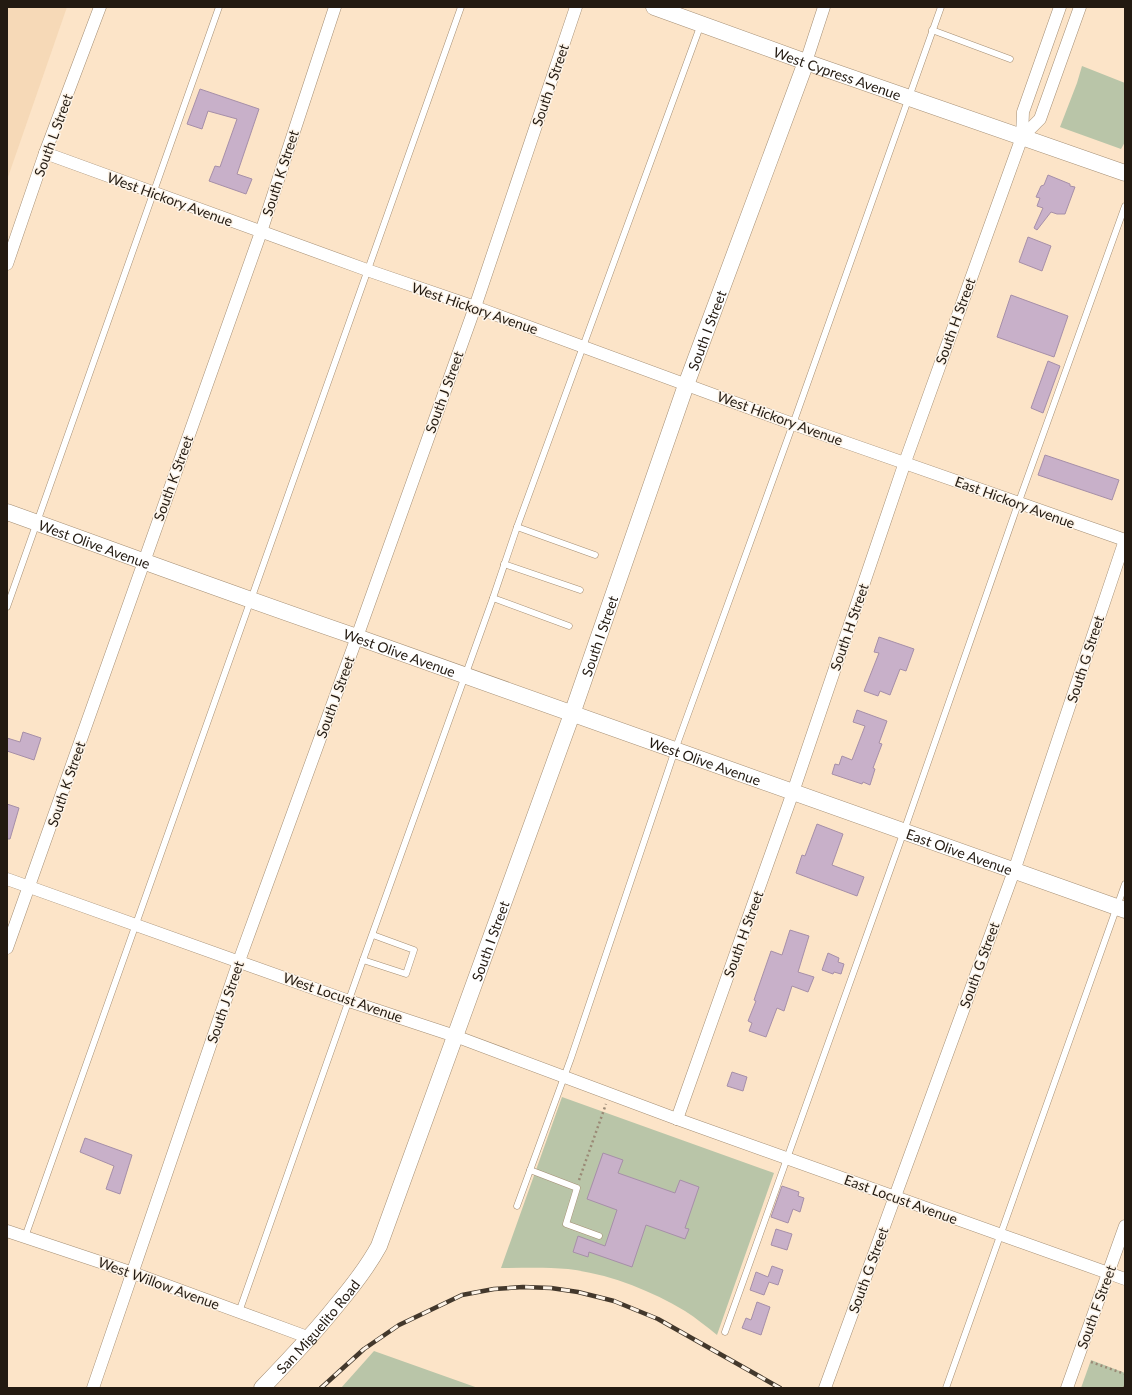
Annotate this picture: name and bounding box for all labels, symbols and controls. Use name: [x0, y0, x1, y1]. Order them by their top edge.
street label: South J Street: [528, 42, 572, 128]
street label: West Cypress Avenue: [772, 43, 904, 103]
street label: South L Street: [30, 91, 76, 179]
street label: South K Street: [258, 128, 302, 218]
street label: West Hickory Avenue: [105, 168, 235, 230]
street label: South H Street: [931, 275, 979, 367]
street label: West Hickory Avenue: [410, 278, 540, 338]
street label: South I Street: [684, 288, 729, 373]
street label: South J Street: [421, 349, 467, 435]
street label: West Hickory Avenue: [715, 387, 845, 449]
street label: South K Street: [150, 433, 196, 523]
street label: East Hickory Avenue: [953, 472, 1077, 532]
street label: West Olive Avenue: [36, 516, 153, 572]
street label: South H Street: [826, 581, 872, 673]
street label: South I Street: [577, 593, 621, 678]
street label: South G Street: [1063, 613, 1107, 705]
street label: West Olive Avenue: [342, 625, 458, 680]
street label: South J Street: [312, 654, 358, 740]
street label: West Olive Avenue: [647, 733, 763, 788]
street label: South K Street: [43, 739, 89, 829]
street label: East Olive Avenue: [904, 824, 1015, 878]
street label: South H Street: [719, 888, 767, 980]
street label: South I Street: [467, 898, 512, 983]
street label: South G Street: [956, 920, 1002, 1010]
street label: South J Street: [203, 959, 247, 1045]
street label: West Locust Avenue: [281, 969, 405, 1025]
street label: East Locust Avenue: [842, 1171, 960, 1227]
street label: South G Street: [845, 1225, 891, 1315]
street label: West Willow Avenue: [96, 1253, 222, 1313]
street label: South F Street: [1073, 1263, 1119, 1351]
street label: San Miguelito Road: [272, 1276, 363, 1377]

